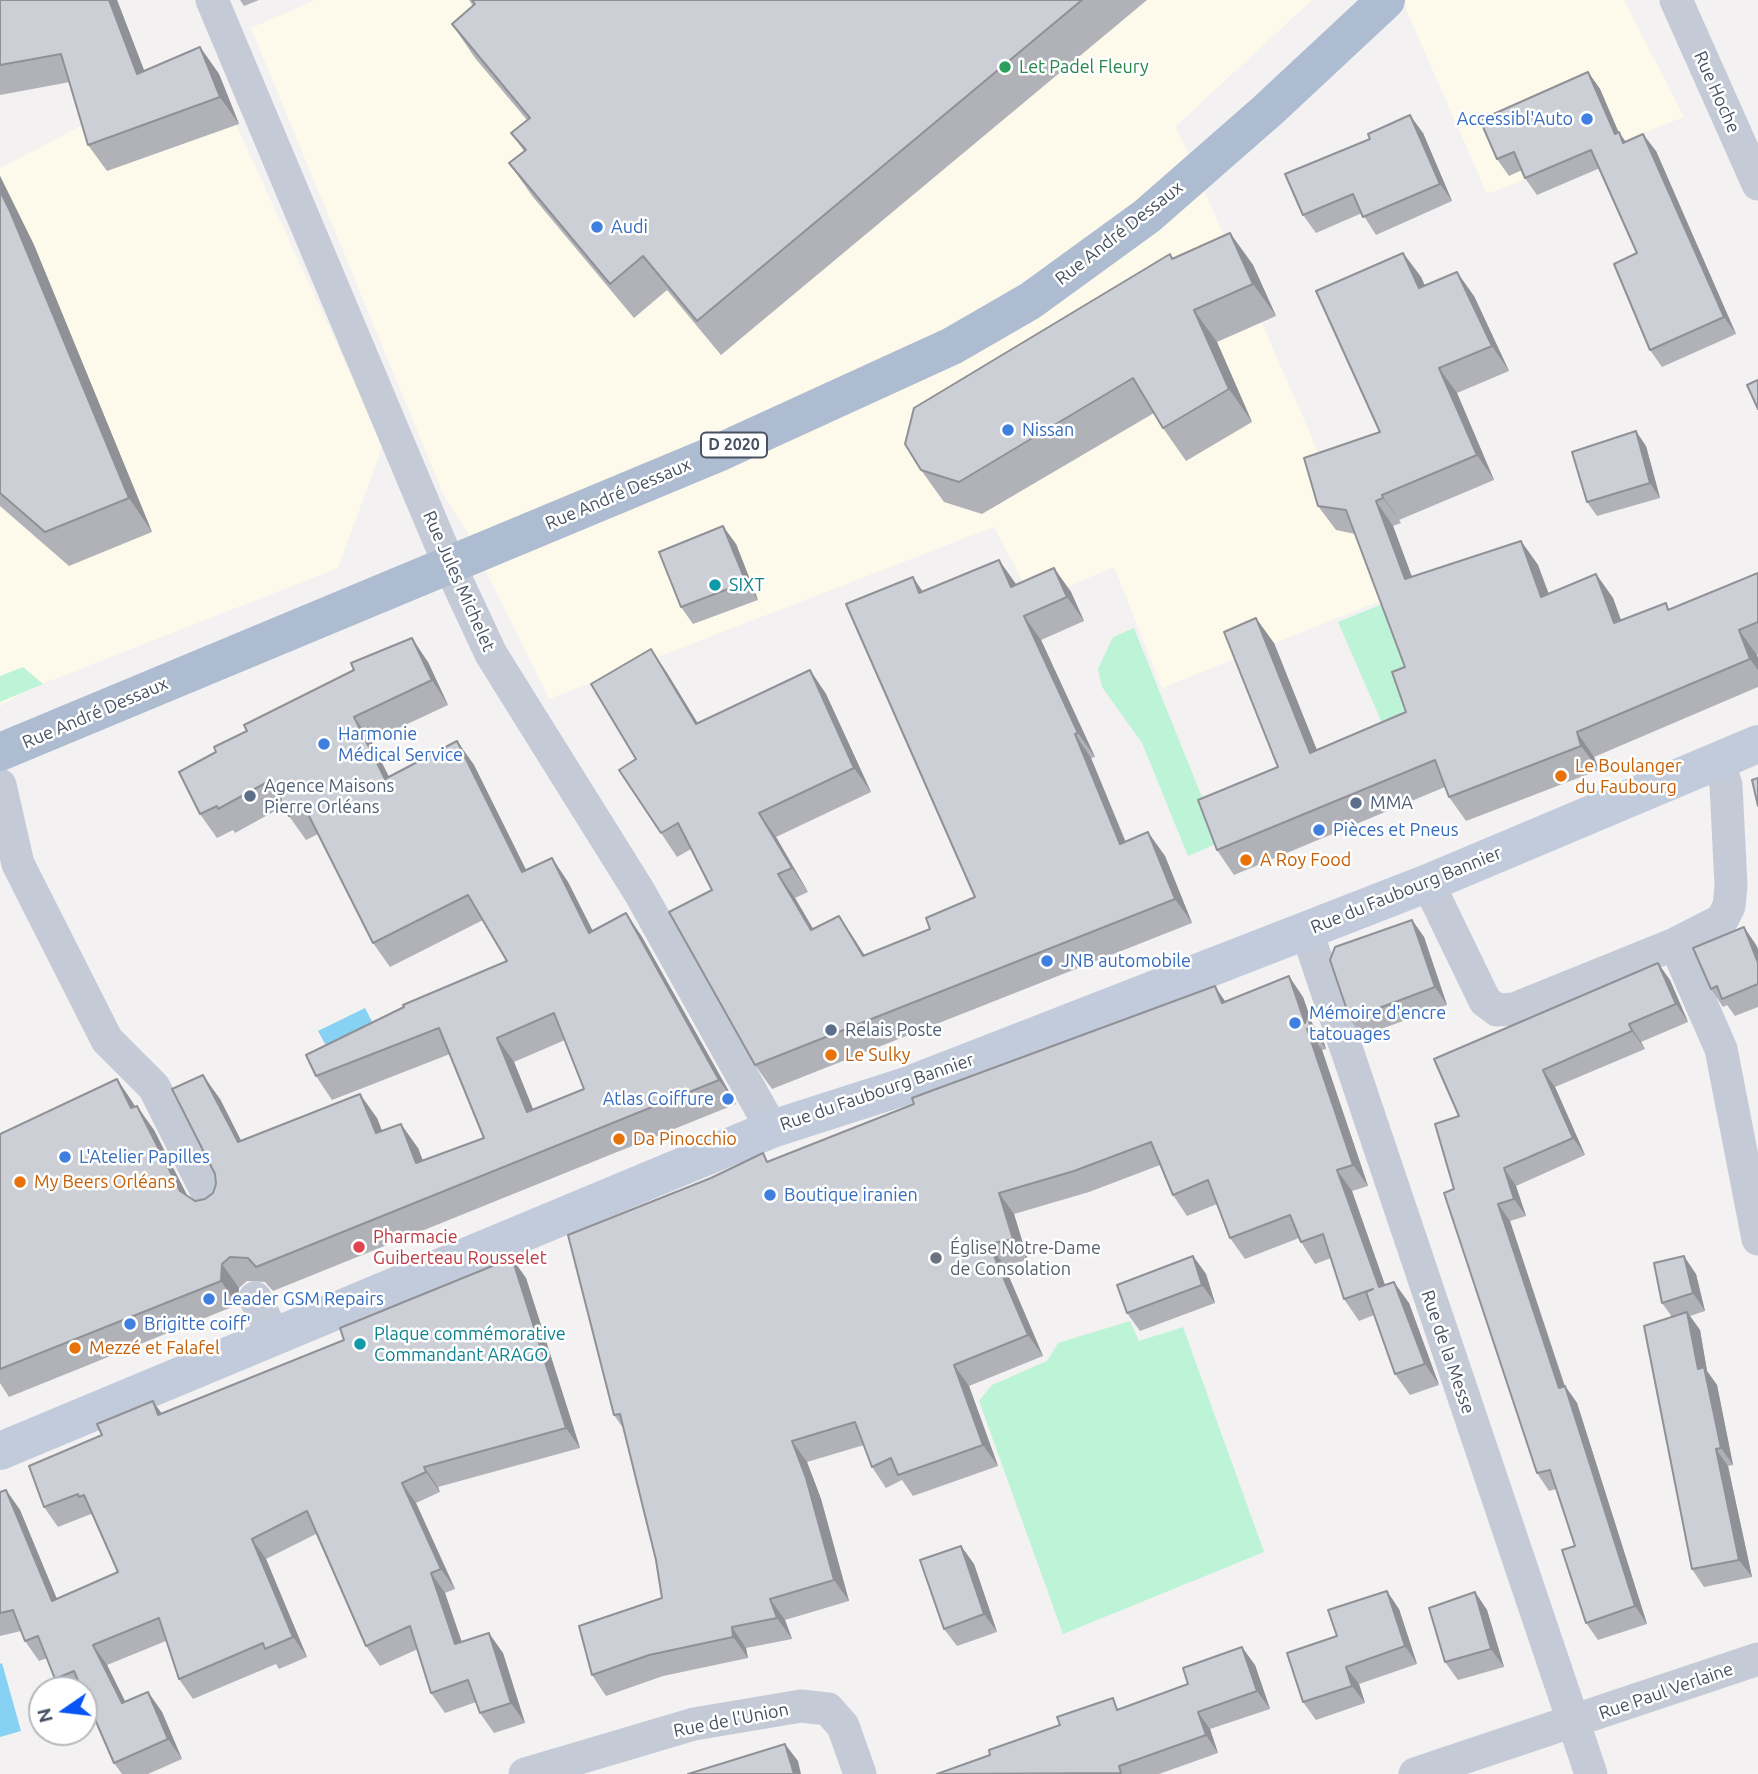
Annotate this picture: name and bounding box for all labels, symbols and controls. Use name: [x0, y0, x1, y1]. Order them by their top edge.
street label: Rue Hoche: [1689, 48, 1745, 136]
place label: Let Padel Fleury: [1019, 56, 1149, 78]
marker: Let Padel Fleury: [997, 59, 1013, 75]
place label: Accessibl'Auto: [1457, 108, 1573, 130]
marker: Accessibl'Auto: [1579, 111, 1595, 127]
street label: Rue André Dessaux: [1051, 177, 1187, 289]
place label: Audi: [611, 216, 648, 238]
marker: Audi: [589, 219, 605, 235]
place label: Nissan: [1022, 419, 1074, 441]
marker: Nissan: [1000, 422, 1016, 438]
road number: D 2020: [701, 432, 767, 458]
street label: Rue André Dessaux: [542, 454, 694, 534]
street label: Rue Jules Michelet: [418, 507, 500, 655]
place label: SIXT: [729, 574, 764, 596]
marker: SIXT: [707, 577, 723, 593]
street label: Rue André Dessaux: [19, 673, 171, 753]
place label: Harmonie Médical Service: [338, 723, 463, 766]
marker: Harmonie Médical Service: [316, 736, 332, 752]
place label: Le Boulanger du Faubourg: [1575, 755, 1682, 798]
marker: Le Boulanger du Faubourg: [1553, 768, 1569, 784]
place label: Agence Maisons Pierre Orléans: [264, 775, 394, 818]
marker: Agence Maisons Pierre Orléans: [242, 788, 258, 804]
place label: MMA: [1370, 792, 1413, 814]
marker: MMA: [1348, 795, 1364, 811]
place label: Pièces et Pneus: [1333, 819, 1458, 841]
marker: Pièces et Pneus: [1311, 822, 1327, 838]
street label: Rue du Faubourg Bannier: [1307, 842, 1505, 938]
place label: A Roy Food: [1260, 849, 1351, 871]
marker: A Roy Food: [1238, 852, 1254, 868]
place label: JNB automobile: [1061, 950, 1191, 972]
marker: JNB automobile: [1039, 953, 1055, 969]
place label: Mémoire d'encre tatouages: [1309, 1002, 1446, 1044]
marker: Mémoire d'encre tatouages: [1287, 1015, 1303, 1031]
place label: Relais Poste: [845, 1019, 942, 1041]
marker: Relais Poste: [823, 1022, 839, 1038]
place label: Le Sulky: [845, 1044, 910, 1066]
marker: Le Sulky: [823, 1047, 839, 1063]
street label: Rue du Faubourg Bannier: [777, 1049, 977, 1135]
place label: Atlas Coiffure: [603, 1088, 714, 1110]
marker: Atlas Coiffure: [720, 1091, 736, 1107]
place label: Da Pinocchio: [633, 1128, 737, 1150]
marker: Da Pinocchio: [611, 1131, 627, 1147]
place label: L'Atelier Papilles: [79, 1146, 210, 1168]
marker: L'Atelier Papilles: [57, 1149, 73, 1165]
place label: My Beers Orléans: [34, 1171, 175, 1193]
marker: My Beers Orléans: [12, 1174, 28, 1190]
place label: Boutique iranien: [784, 1184, 918, 1206]
marker: Boutique iranien: [762, 1187, 778, 1203]
place label: Pharmacie Guiberteau Rousselet: [373, 1226, 547, 1268]
place label: Église Notre-Dame de Consolation: [950, 1237, 1101, 1280]
marker: Pharmacie Guiberteau Rousselet: [351, 1239, 367, 1255]
marker: Église Notre-Dame de Consolation: [928, 1250, 944, 1266]
street label: Rue de la Messe: [1417, 1287, 1479, 1417]
place label: Leader GSM Repairs: [223, 1288, 384, 1310]
marker: Leader GSM Repairs: [201, 1291, 217, 1307]
place label: Brigitte coiff': [144, 1313, 251, 1335]
marker: Brigitte coiff': [122, 1316, 138, 1332]
place label: Plaque commémorative Commandant ARAGO: [374, 1323, 566, 1366]
marker: Plaque commémorative Commandant ARAGO: [352, 1336, 368, 1352]
place label: Mezzé et Falafel: [89, 1337, 220, 1359]
marker: Mezzé et Falafel: [67, 1340, 83, 1356]
street label: Rue Paul Verlaine: [1596, 1658, 1736, 1724]
north arrow: [28, 1676, 98, 1746]
street label: Rue de l'Union: [672, 1698, 790, 1742]
text: N: [32, 1706, 57, 1725]

